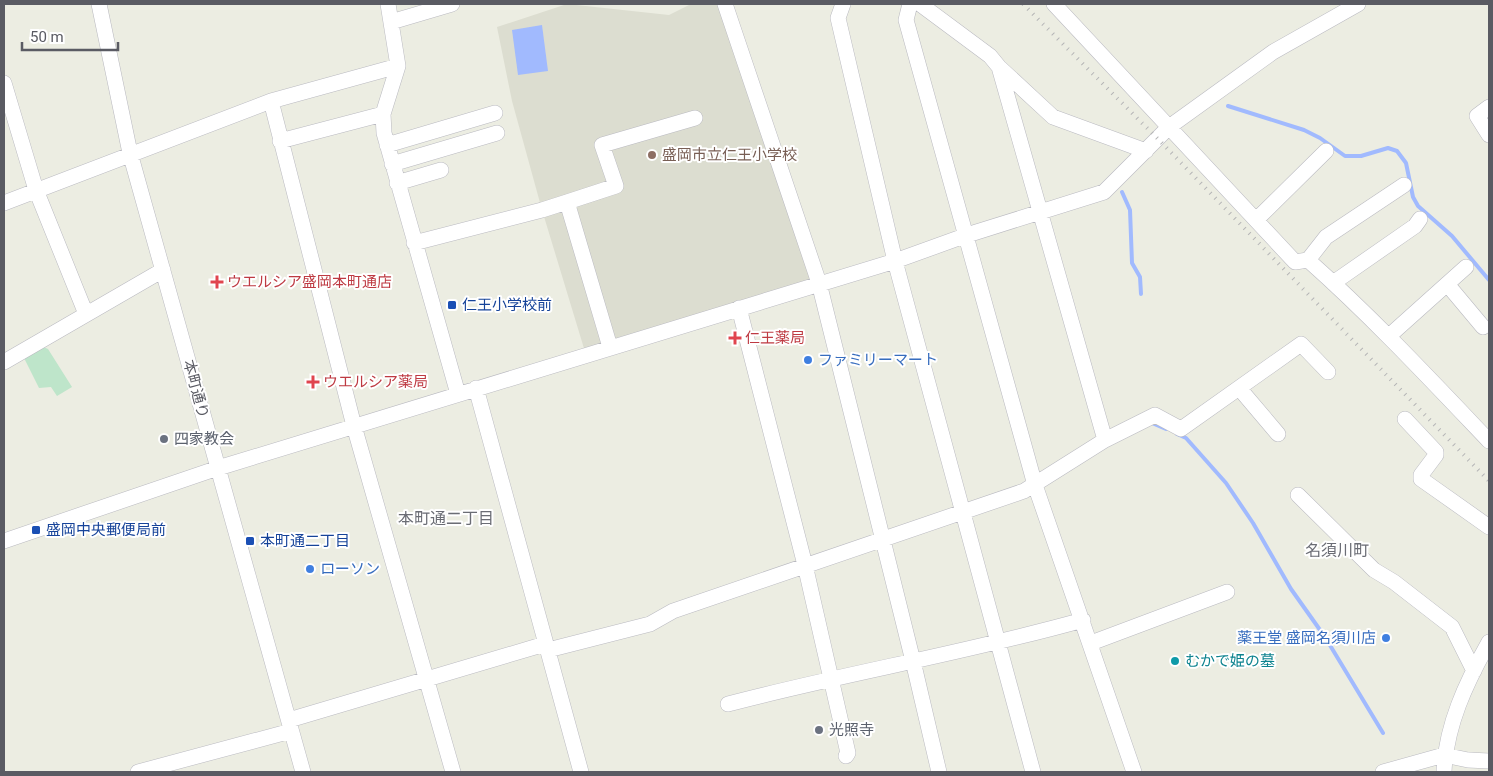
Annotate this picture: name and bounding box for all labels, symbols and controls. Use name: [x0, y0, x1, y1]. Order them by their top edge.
scale bar: [22, 20, 119, 52]
text: 50 m: [30, 28, 64, 46]
place label: 盛岡市立仁王小学校: [662, 146, 797, 164]
marker: 盛岡市立仁王小学校: [646, 149, 658, 161]
place label: ウエルシア盛岡本町通店: [227, 273, 392, 291]
marker: ウエルシア盛岡本町通店: [211, 276, 223, 288]
place label: 仁王小学校前: [462, 296, 552, 314]
marker: 仁王小学校前: [446, 299, 458, 311]
place label: 仁王薬局: [745, 329, 805, 347]
marker: 仁王薬局: [729, 332, 741, 344]
place label: ファミリーマート: [818, 351, 938, 369]
marker: ファミリーマート: [802, 354, 814, 366]
street label: 本町通り: [180, 358, 212, 420]
place label: ウエルシア薬局: [323, 373, 428, 391]
marker: ウエルシア薬局: [307, 376, 319, 388]
place label: 四家教会: [174, 430, 234, 448]
marker: 四家教会: [158, 433, 170, 445]
district label: 本町通二丁目: [398, 509, 494, 528]
place label: 盛岡中央郵便局前: [46, 521, 166, 539]
marker: 盛岡中央郵便局前: [30, 524, 42, 536]
place label: 本町通二丁目: [260, 532, 350, 550]
marker: 本町通二丁目: [244, 535, 256, 547]
district label: 名須川町: [1305, 541, 1369, 560]
place label: ローソン: [320, 560, 380, 578]
marker: ローソン: [304, 563, 316, 575]
place label: 薬王堂 盛岡名須川店: [1237, 629, 1376, 647]
marker: 薬王堂 盛岡名須川店: [1380, 632, 1392, 644]
place label: むかで姫の墓: [1185, 652, 1275, 670]
marker: むかで姫の墓: [1169, 655, 1181, 667]
place label: 光照寺: [829, 721, 874, 739]
marker: 光照寺: [813, 724, 825, 736]

